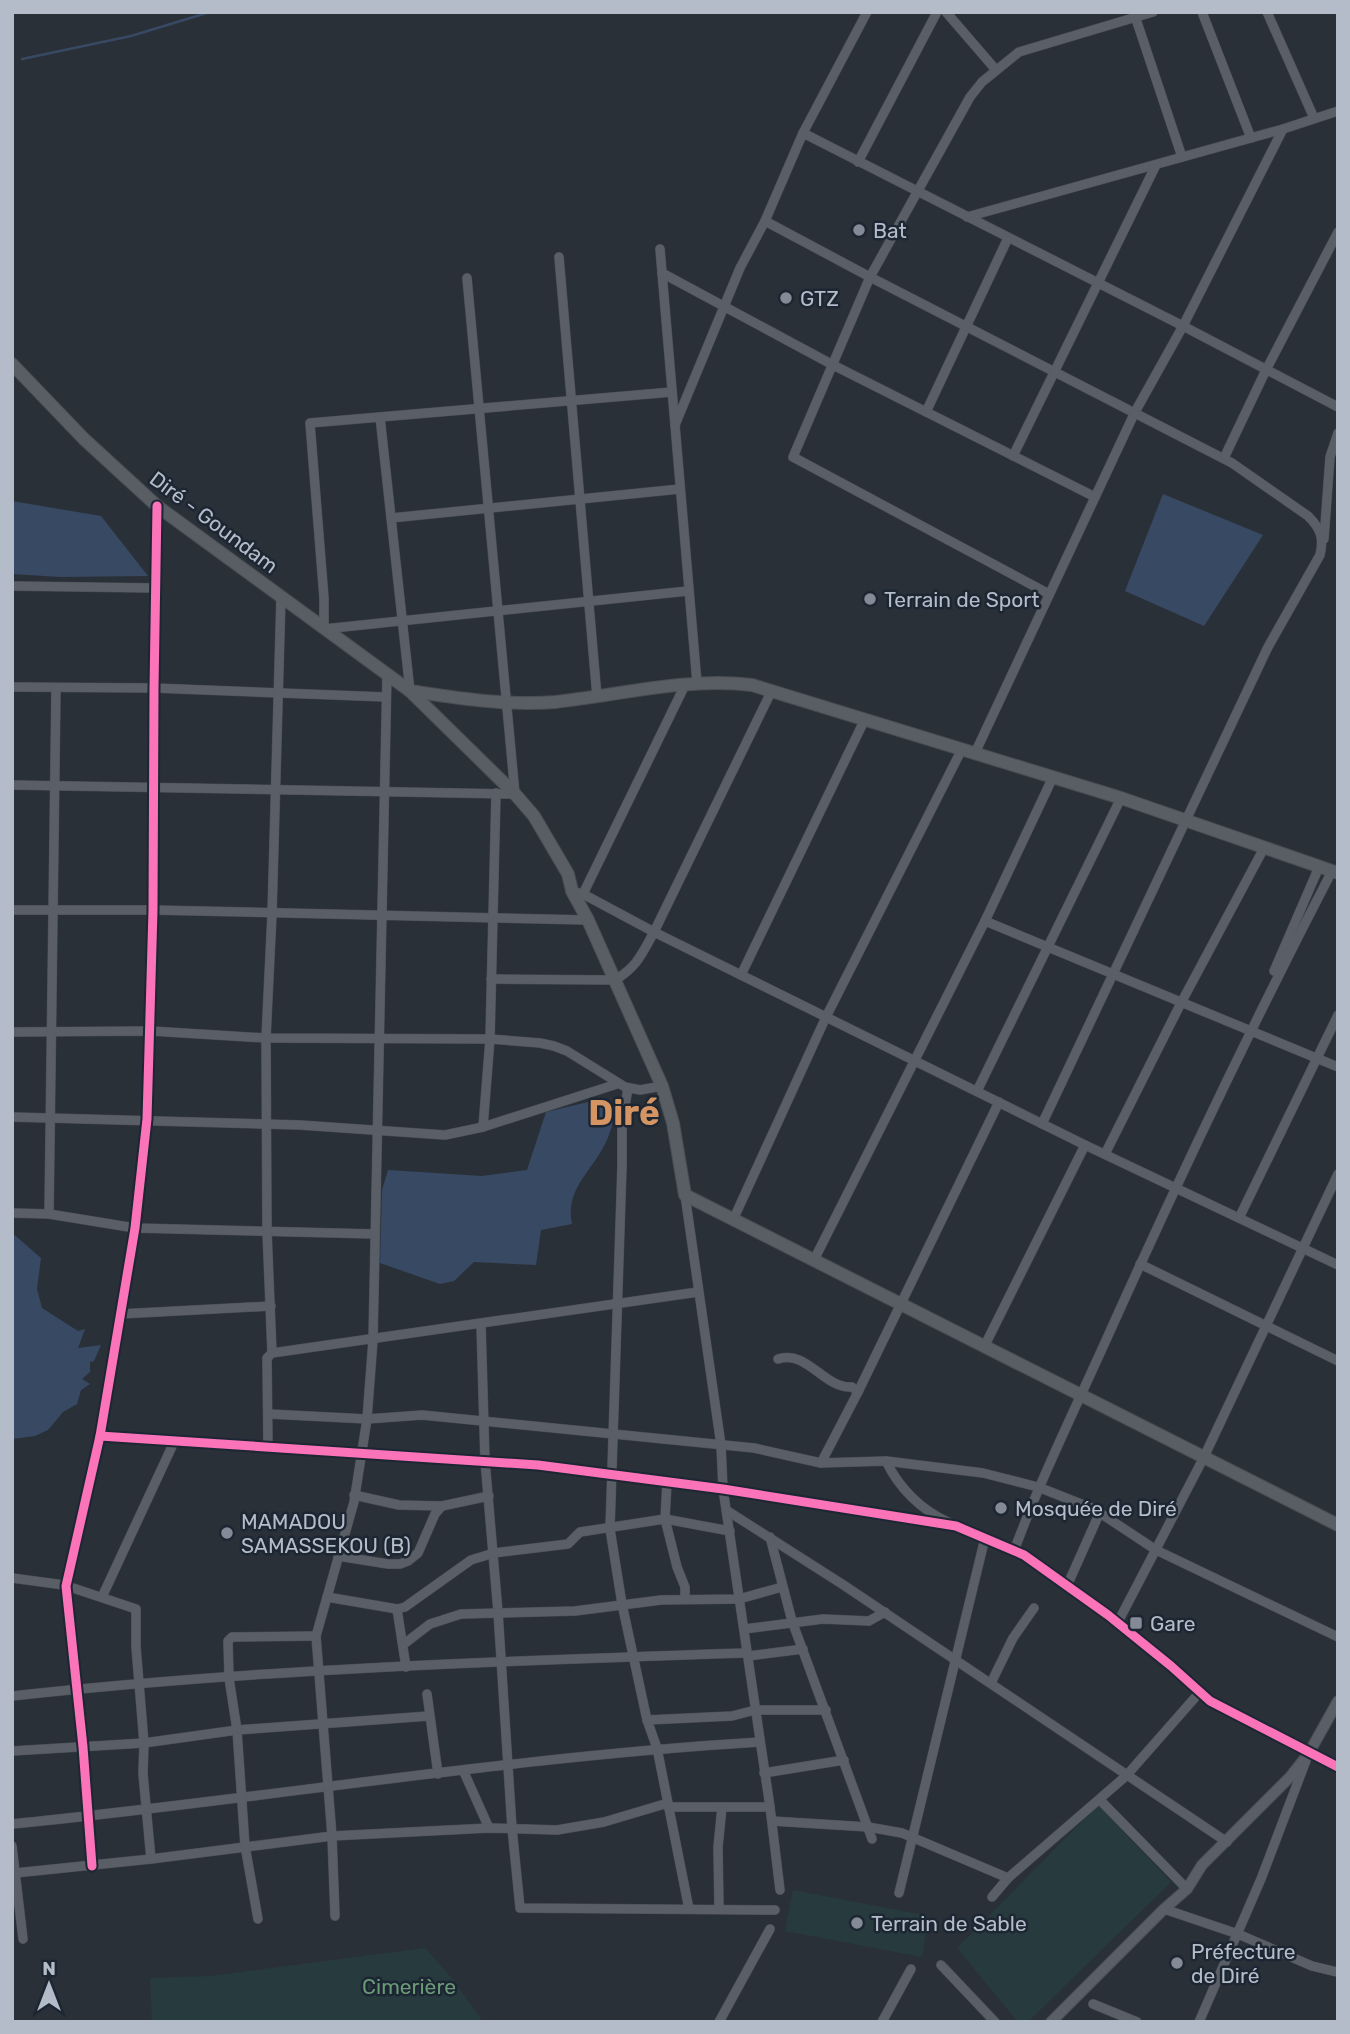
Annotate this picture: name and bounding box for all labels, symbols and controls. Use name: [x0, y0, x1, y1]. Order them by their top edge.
place label: Bat: [873, 218, 907, 243]
marker: Bat: [851, 222, 867, 238]
place label: GTZ: [800, 286, 839, 311]
marker: GTZ: [778, 290, 794, 306]
street label: Diré - Goundam: [145, 466, 283, 578]
place label: Terrain de Sport: [884, 587, 1039, 612]
marker: Terrain de Sport: [862, 591, 878, 607]
district label: Diré: [588, 1092, 660, 1134]
place label: Mosquée de Diré: [1015, 1496, 1177, 1521]
marker: Mosquée de Diré: [993, 1500, 1009, 1516]
place label: MAMADOU SAMASSEKOU (B): [241, 1509, 411, 1558]
marker: MAMADOU SAMASSEKOU (B): [219, 1525, 235, 1541]
place label: Gare: [1150, 1611, 1195, 1636]
marker: Gare: [1128, 1615, 1144, 1631]
place label: Terrain de Sable: [871, 1911, 1027, 1936]
marker: Terrain de Sable: [849, 1915, 865, 1931]
place label: Préfecture de Diré: [1191, 1939, 1296, 1988]
north arrow: [14, 1950, 84, 2020]
marker: Préfecture de Diré: [1169, 1955, 1185, 1971]
text: N: [42, 1957, 56, 1980]
park label: Cimerière: [362, 1974, 456, 1999]

